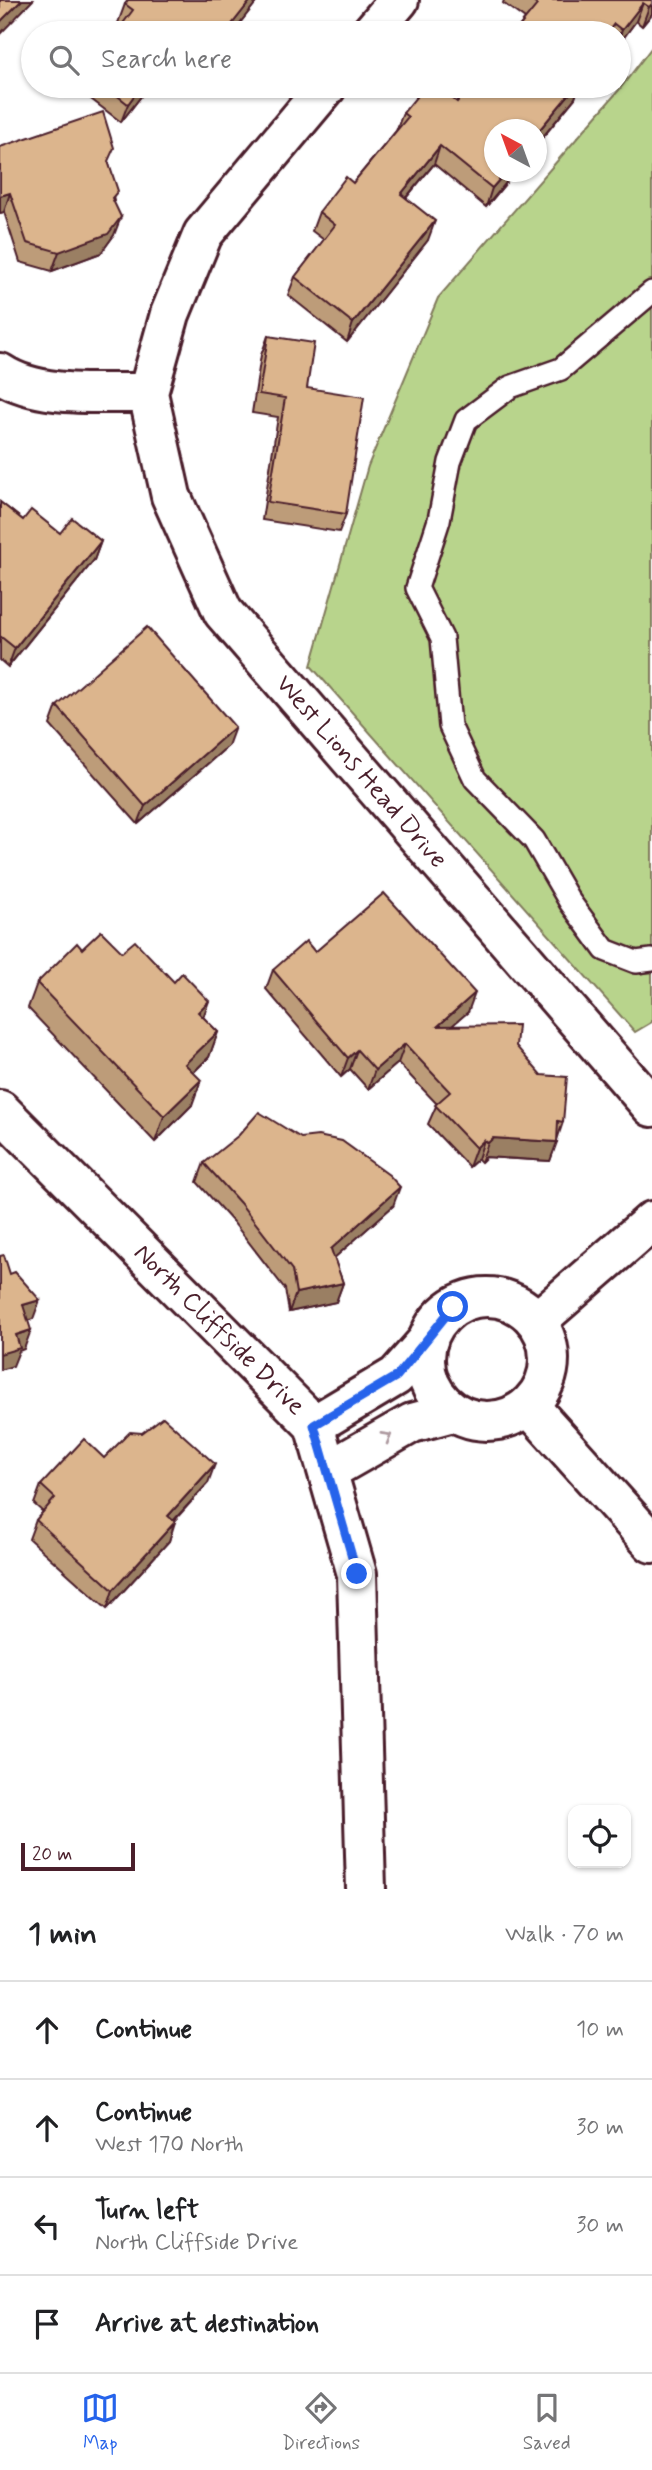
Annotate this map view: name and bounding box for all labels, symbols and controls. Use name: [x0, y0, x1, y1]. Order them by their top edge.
search box: [21, 21, 631, 98]
icon: search: [45, 41, 83, 79]
text: Search here: [101, 43, 232, 77]
north arrow: [484, 119, 547, 182]
street label: West Lions Head Drive: [267, 668, 455, 876]
street label: North Cliffside Drive: [126, 1237, 312, 1423]
route start: [437, 1291, 468, 1322]
one-way arrow: [380, 1432, 392, 1445]
route end: [341, 1558, 372, 1589]
map controls: [568, 1805, 631, 1868]
button: locate: [568, 1805, 631, 1868]
scale bar: [21, 1840, 135, 1872]
text: 20 m: [32, 1842, 72, 1867]
text: 1 min: [28, 1915, 97, 1954]
text: Walk · 70 m: [505, 1920, 624, 1950]
icon: ahead: [28, 2011, 66, 2049]
text: Continue: [95, 2013, 192, 2047]
text: 10 m: [576, 2015, 624, 2045]
text: Continue: [95, 2096, 192, 2130]
icon: ahead: [28, 2109, 66, 2147]
text: 30 m: [576, 2113, 624, 2143]
text: West 170 North: [95, 2130, 244, 2160]
text: Turn left: [95, 2194, 199, 2228]
icon: left: [28, 2207, 66, 2245]
text: 30 m: [576, 2211, 624, 2241]
text: North Cliffside Drive: [95, 2228, 298, 2258]
icon: arrive: [28, 2305, 66, 2343]
text: Arrive at destination: [95, 2307, 319, 2341]
tab: Map: [81, 2389, 119, 2456]
tab: Directions: [282, 2389, 360, 2456]
tab: Saved: [523, 2389, 571, 2456]

